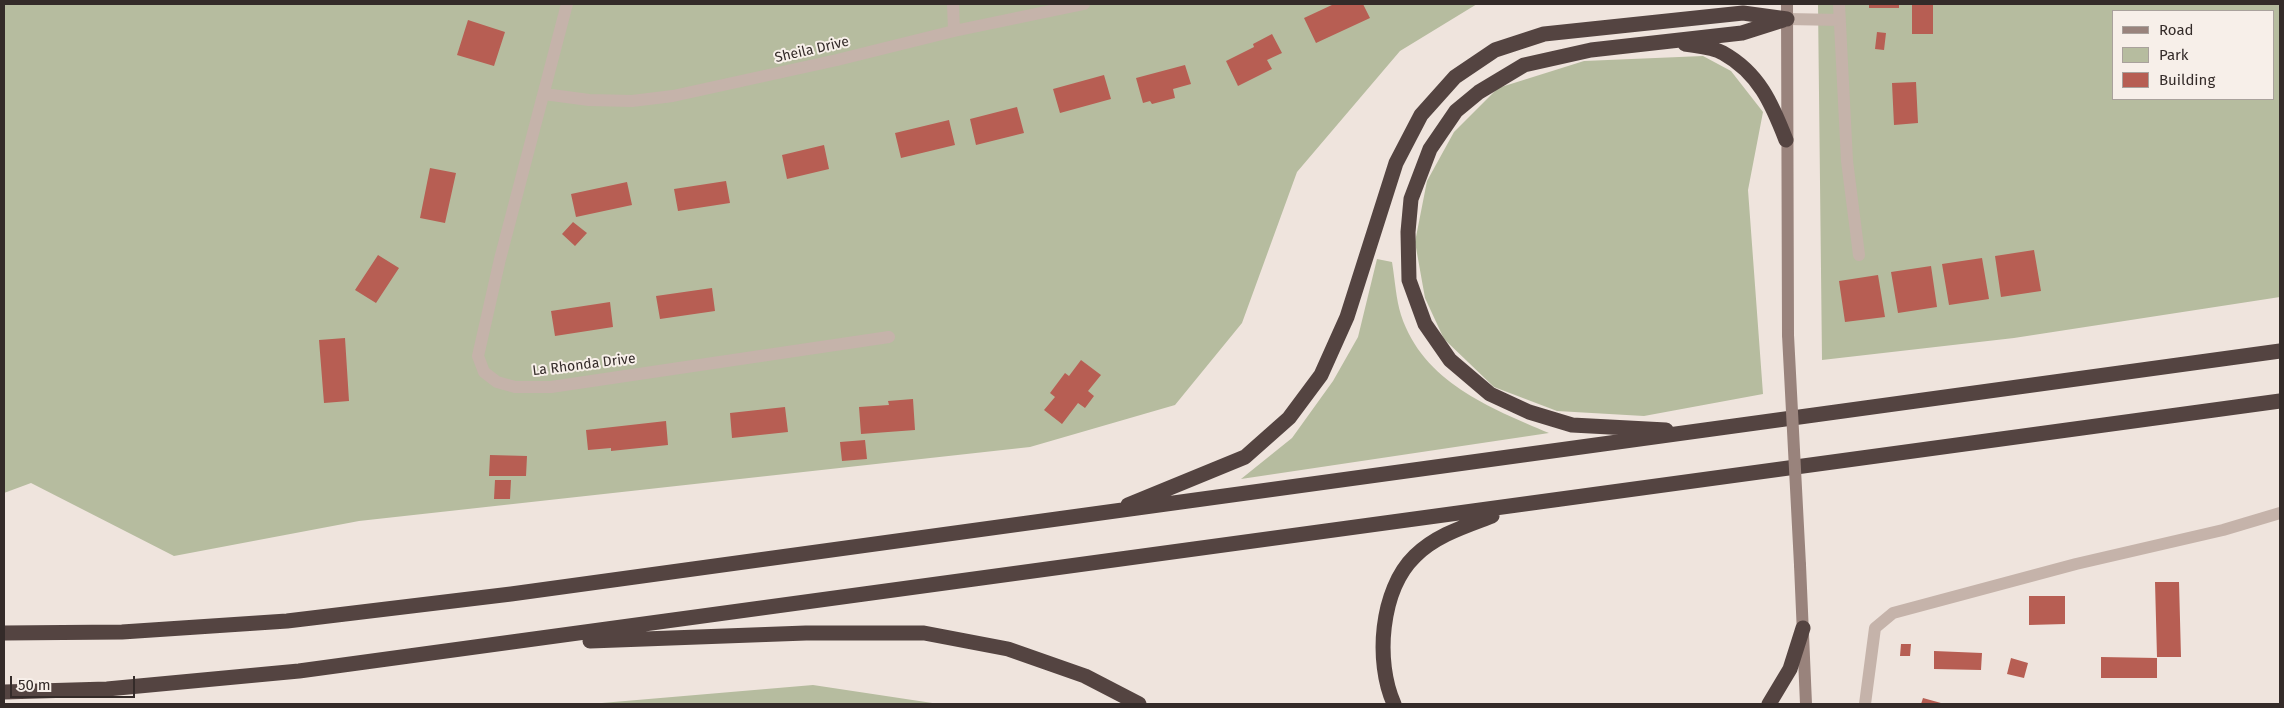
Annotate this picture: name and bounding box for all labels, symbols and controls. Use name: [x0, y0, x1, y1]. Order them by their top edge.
legend: [2112, 10, 2274, 100]
text: Road: [2159, 21, 2194, 39]
street label: Sheila Drive: [773, 33, 851, 67]
text: Park: [2159, 46, 2189, 64]
text: Building: [2159, 71, 2215, 89]
street label: La Rhonda Drive: [531, 350, 637, 380]
scale bar: [12, 666, 138, 698]
text: 50 m: [18, 676, 51, 694]

